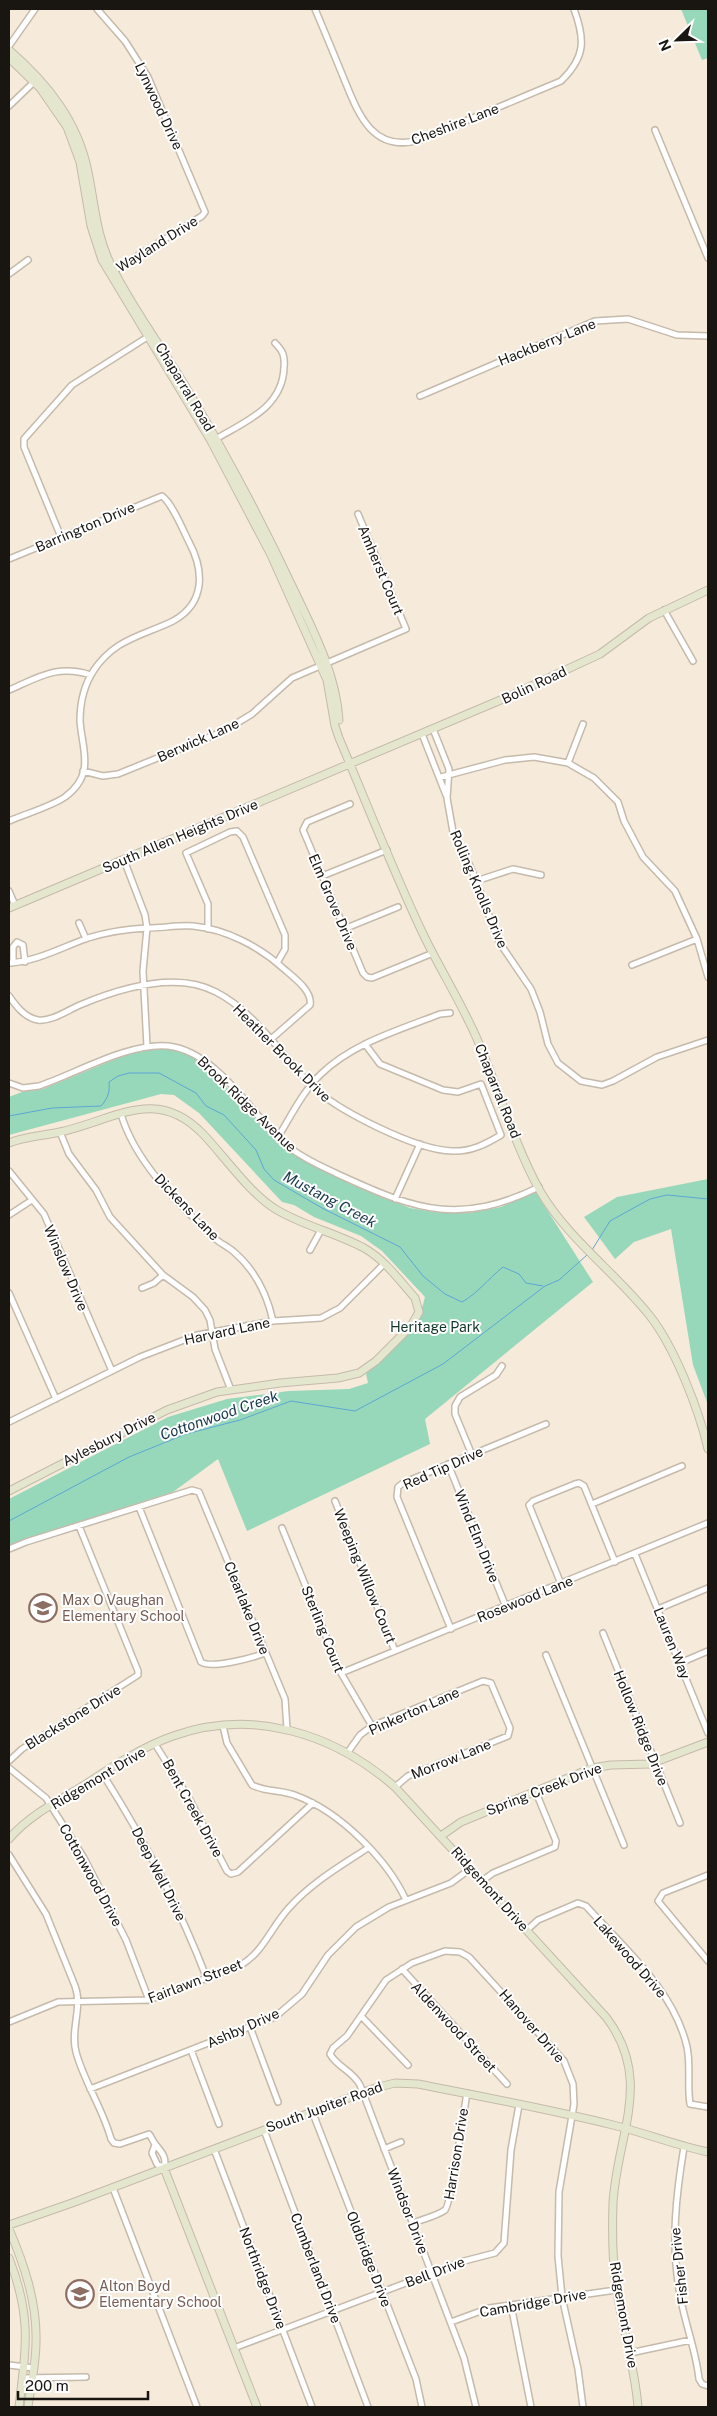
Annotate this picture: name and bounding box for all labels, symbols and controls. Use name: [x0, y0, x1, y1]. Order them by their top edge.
north arrow: [652, 15, 702, 65]
text: N: [656, 37, 675, 53]
street label: Lynwood Drive: [132, 60, 186, 152]
street label: Cheshire Lane: [409, 100, 501, 148]
street label: Wayland Drive: [113, 213, 201, 275]
street label: Hackberry Lane: [496, 315, 598, 369]
street label: Chaparral Road: [152, 340, 218, 434]
street label: Barrington Drive: [33, 499, 137, 555]
street label: Amherst Court: [355, 523, 407, 617]
street label: Bolin Road: [499, 663, 569, 707]
street label: Berwick Lane: [155, 715, 241, 765]
street label: South Allen Heights Drive: [100, 796, 260, 876]
street label: Rolling Knolls Drive: [447, 828, 511, 950]
street label: Elm Grove Drive: [305, 851, 361, 953]
street label: Heather Brook Drive: [230, 1001, 334, 1105]
street label: Chaparral Road: [472, 1041, 524, 1141]
street label: Brook Ridge Avenue: [194, 1053, 300, 1155]
water label: Mustang Creek: [281, 1167, 380, 1231]
street label: Dickens Lane: [151, 1170, 223, 1244]
street label: Winslow Drive: [41, 1223, 91, 1313]
street label: Harvard Lane: [183, 1314, 271, 1348]
park label: Heritage Park: [390, 1319, 480, 1335]
water label: Cottonwood Creek: [158, 1387, 281, 1443]
street label: Aylesbury Drive: [60, 1409, 158, 1469]
street label: Red Tip Drive: [400, 1443, 486, 1493]
street label: Wind Elm Drive: [451, 1487, 503, 1585]
street label: Weeping Willow Court: [331, 1506, 399, 1646]
street label: Clearlake Drive: [221, 1559, 273, 1657]
street label: Rosewood Lane: [475, 1572, 575, 1626]
street label: Sterling Court: [298, 1583, 348, 1675]
place label: Max O Vaughan Elementary School: [62, 1592, 185, 1624]
school or university icon: Max O Vaughan Elementary School: [28, 1593, 58, 1623]
street label: Lauren Way: [650, 1605, 694, 1682]
street label: Hollow Ridge Drive: [611, 1668, 671, 1788]
street label: Blackstone Drive: [22, 1681, 124, 1753]
street label: Pinkerton Lane: [366, 1684, 462, 1738]
street label: Morrow Lane: [409, 1736, 493, 1782]
street label: Ridgemont Drive: [48, 1743, 148, 1813]
street label: Bent Creek Drive: [159, 1756, 227, 1860]
street label: Spring Creek Drive: [484, 1760, 604, 1818]
street label: Cottonwood Drive: [56, 1821, 126, 1929]
street label: Deep Well Drive: [129, 1825, 189, 1923]
street label: Ridgemont Drive: [448, 1844, 532, 1934]
street label: Lakewood Drive: [590, 1913, 670, 2001]
street label: Fairlawn Street: [145, 1956, 245, 2006]
street label: Aldenwood Street: [408, 1979, 500, 2075]
street label: Hanover Drive: [496, 1986, 568, 2066]
street label: Ashby Drive: [204, 2005, 282, 2051]
street label: South Jupiter Road: [263, 2078, 385, 2136]
street label: Harrison Drive: [441, 2107, 471, 2201]
street label: Windsor Drive: [384, 2166, 432, 2256]
street label: Oldbridge Drive: [343, 2209, 395, 2309]
street label: Cumberland Drive: [288, 2211, 344, 2326]
street label: Northridge Drive: [236, 2225, 290, 2331]
street label: Fisher Drive: [667, 2227, 691, 2305]
street label: Bell Drive: [403, 2253, 467, 2291]
street label: Ridgemont Drive: [607, 2261, 641, 2369]
place label: Alton Boyd Elementary School: [99, 2278, 222, 2310]
school or university icon: Alton Boyd Elementary School: [65, 2279, 95, 2309]
street label: Cambridge Drive: [478, 2286, 588, 2320]
scale bar: [18, 2368, 148, 2400]
text: 200 m: [25, 2377, 69, 2394]

